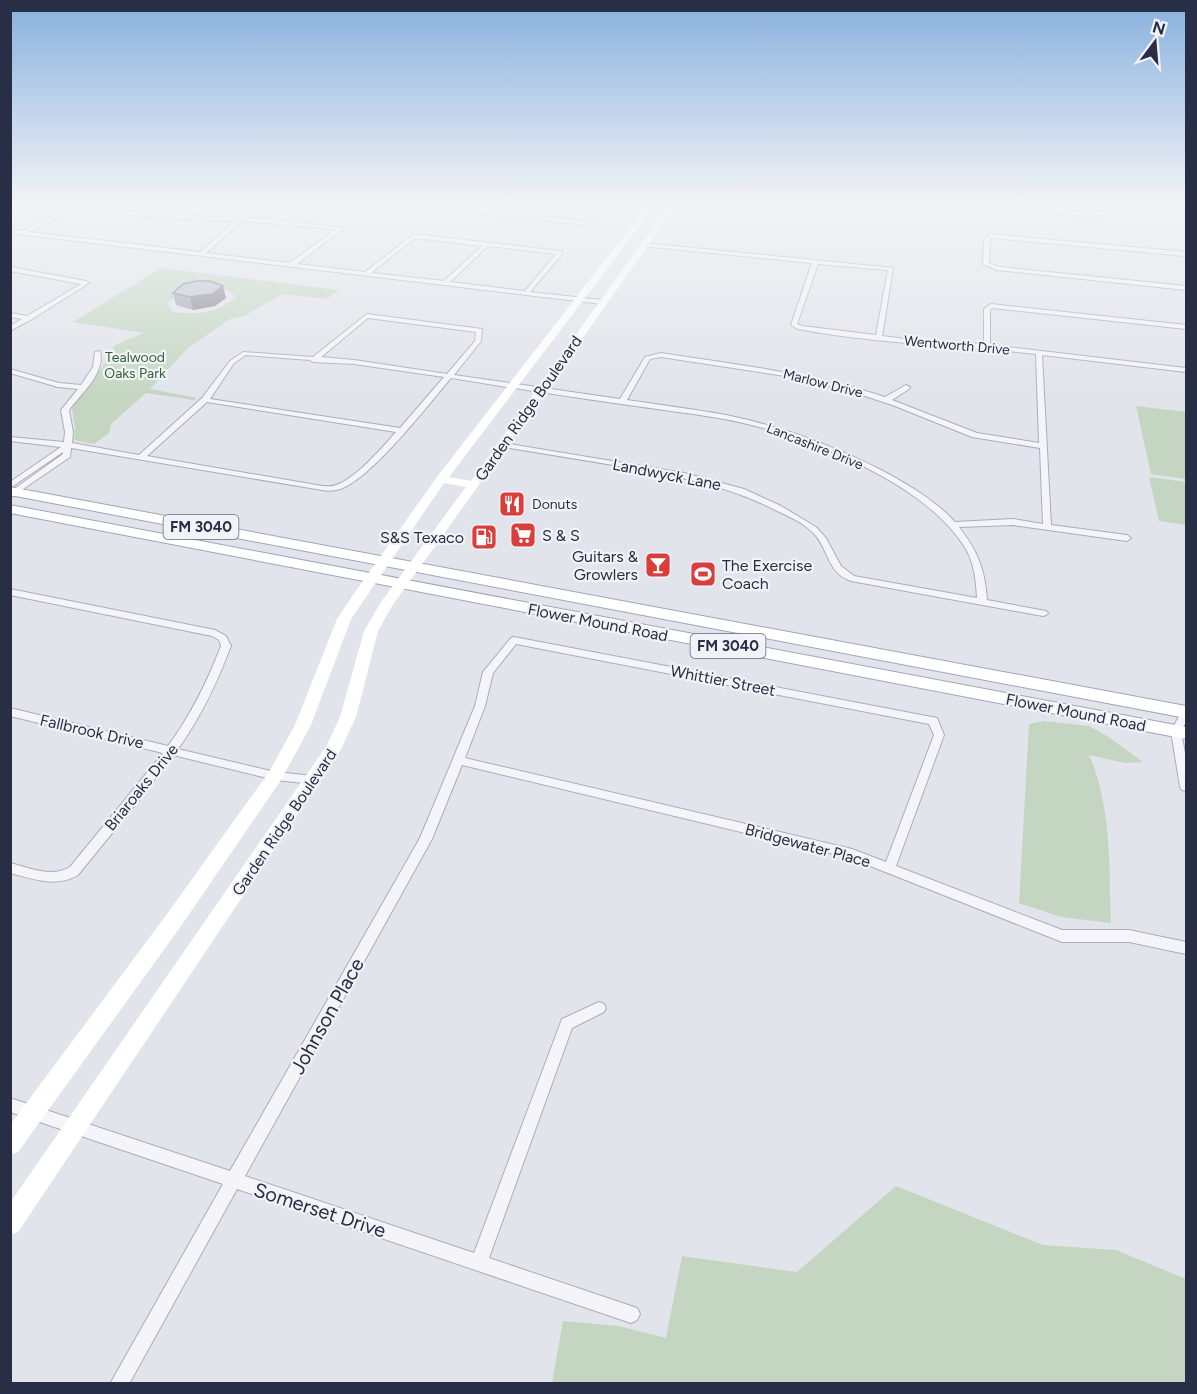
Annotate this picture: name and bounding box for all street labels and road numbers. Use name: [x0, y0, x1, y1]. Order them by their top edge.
street label: Garden Ridge Boulevard: [471, 332, 586, 485]
street label: Wentworth Drive: [903, 332, 1011, 359]
street label: Marlow Drive: [781, 365, 865, 402]
street label: Lancashire Drive: [764, 419, 866, 474]
street label: Landwyck Lane: [611, 455, 723, 494]
road number: FM 3040: [164, 515, 238, 539]
street label: Flower Mound Road: [526, 600, 670, 645]
road number: FM 3040: [690, 634, 766, 658]
street label: Whittier Street: [669, 661, 777, 700]
street label: Flower Mound Road: [1004, 690, 1148, 735]
street label: Fallbrook Drive: [38, 710, 146, 753]
street label: Briaroaks Drive: [101, 740, 182, 835]
street label: Garden Ridge Boulevard: [228, 745, 341, 899]
street label: Bridgewater Place: [743, 820, 873, 871]
street label: Johnson Place: [285, 954, 369, 1078]
street label: Somerset Drive: [251, 1177, 389, 1243]

